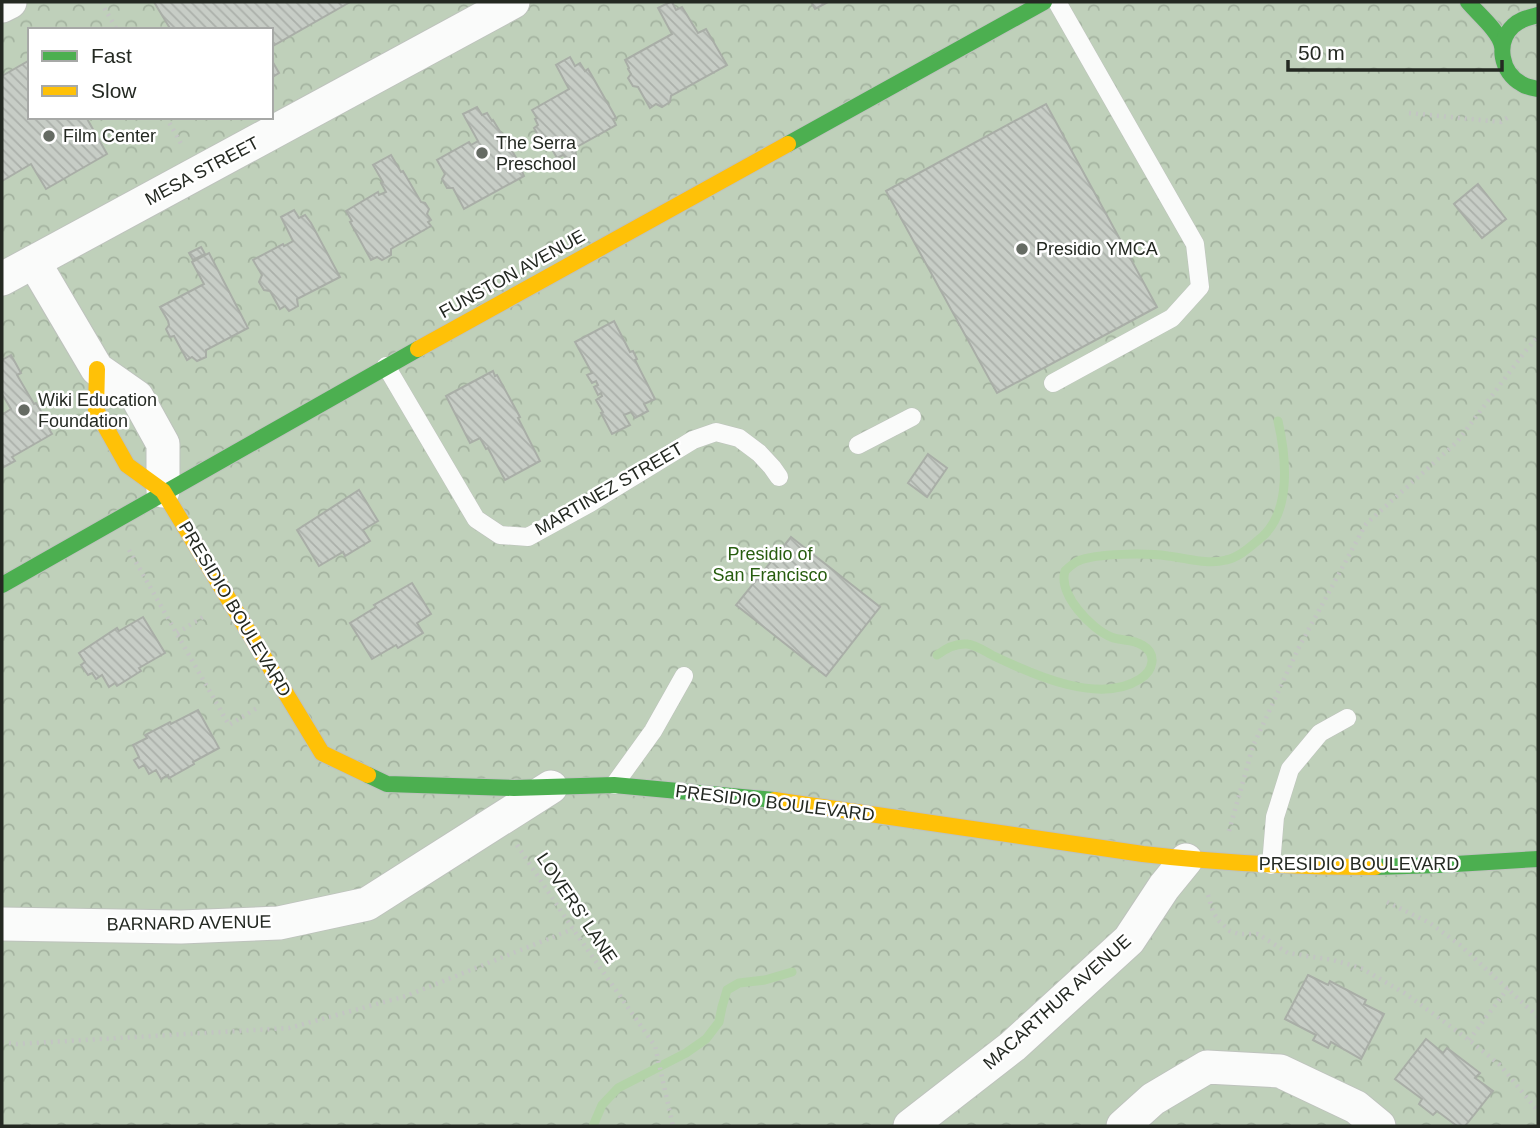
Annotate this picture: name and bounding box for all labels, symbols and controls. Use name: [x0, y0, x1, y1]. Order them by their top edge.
legend: [28, 28, 273, 119]
scale bar: [1288, 28, 1502, 72]
text: 50 m: [1298, 41, 1345, 64]
text: Fast: [91, 44, 132, 67]
text: Slow: [91, 79, 137, 102]
place label: Film Center: [63, 126, 156, 146]
marker: Film Center: [41, 128, 57, 144]
street label: MESA STREET: [142, 133, 262, 209]
place label: The Serra Preschool: [496, 133, 577, 174]
marker: The Serra Preschool: [474, 145, 490, 161]
street label: FUNSTON AVENUE: [436, 226, 588, 322]
place label: Presidio YMCA: [1036, 239, 1158, 259]
marker: Presidio YMCA: [1014, 241, 1030, 257]
place label: Wiki Education Foundation: [38, 390, 157, 431]
marker: Wiki Education Foundation: [16, 402, 32, 418]
street label: MARTINEZ STREET: [531, 438, 687, 540]
street label: PRESIDIO BOULEVARD: [175, 518, 295, 700]
park label: Presidio of San Francisco: [712, 544, 828, 585]
street label: PRESIDIO BOULEVARD: [674, 781, 876, 825]
street label: LOVERS' LANE: [533, 849, 621, 967]
street label: PRESIDIO BOULEVARD: [1259, 854, 1459, 874]
street label: BARNARD AVENUE: [106, 912, 272, 934]
street label: MACARTHUR AVENUE: [979, 931, 1135, 1073]

